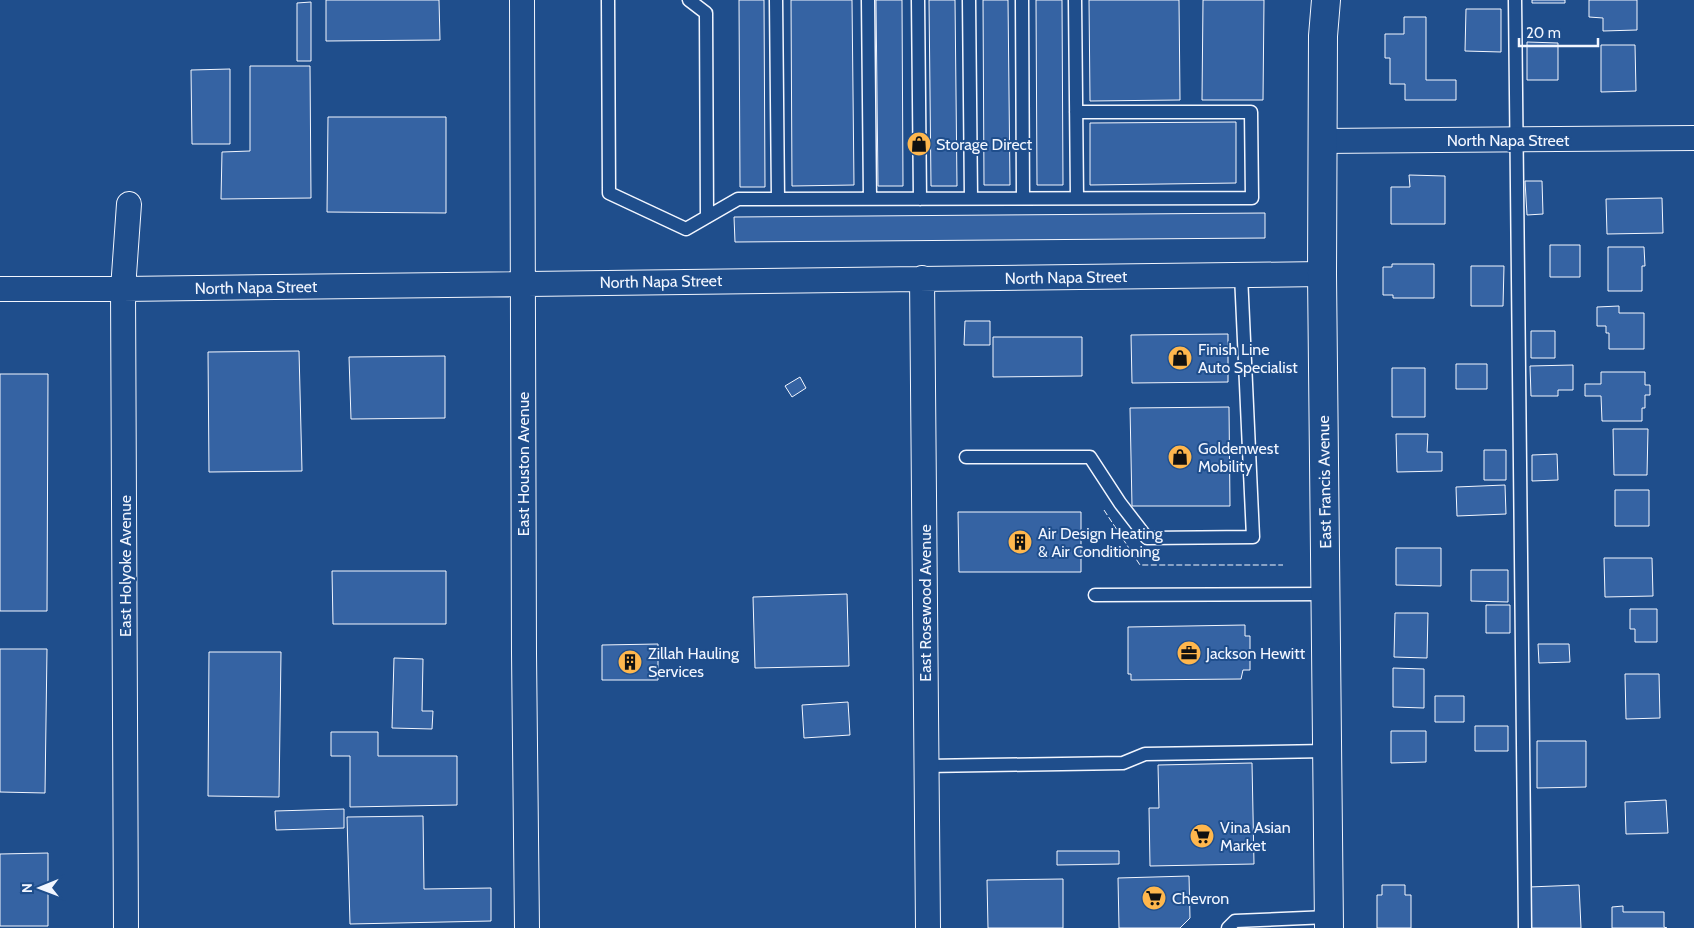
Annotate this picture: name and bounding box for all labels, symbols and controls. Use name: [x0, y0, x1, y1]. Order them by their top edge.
scale bar: [1519, 15, 1598, 47]
text: 20 m: [1526, 24, 1561, 42]
shop icon: Storage Direct: [906, 131, 932, 157]
street label: North Napa Street: [1447, 131, 1570, 150]
place label: Storage Direct: [936, 135, 1033, 154]
street label: North Napa Street: [1005, 267, 1128, 288]
street label: North Napa Street: [600, 271, 723, 292]
street label: North Napa Street: [195, 277, 318, 298]
place label: Finish Line Auto Specialist: [1198, 340, 1298, 377]
shop icon: Finish Line Auto Specialist: [1167, 345, 1193, 371]
street label: East Houston Avenue: [514, 392, 533, 536]
street label: East Francis Avenue: [1314, 415, 1335, 549]
place label: Goldenwest Mobility: [1198, 439, 1279, 476]
shop icon: Goldenwest Mobility: [1167, 444, 1193, 470]
street label: East Holyoke Avenue: [116, 495, 135, 637]
street label: East Rosewood Avenue: [916, 524, 935, 682]
place label: Air Design Heating & Air Conditioning: [1038, 524, 1164, 561]
building icon: Air Design Heating & Air Conditioning: [1007, 529, 1033, 555]
office icon: Jackson Hewitt: [1176, 640, 1202, 666]
place label: Zillah Hauling Services: [648, 644, 740, 681]
place label: Jackson Hewitt: [1205, 644, 1306, 663]
building icon: Zillah Hauling Services: [617, 649, 643, 675]
place label: Vina Asian Market: [1220, 818, 1291, 855]
supermarket icon: Vina Asian Market: [1189, 823, 1215, 849]
north arrow: [15, 863, 65, 913]
text: N: [18, 883, 36, 893]
supermarket icon: Chevron: [1141, 885, 1167, 911]
place label: Chevron: [1172, 889, 1229, 908]

